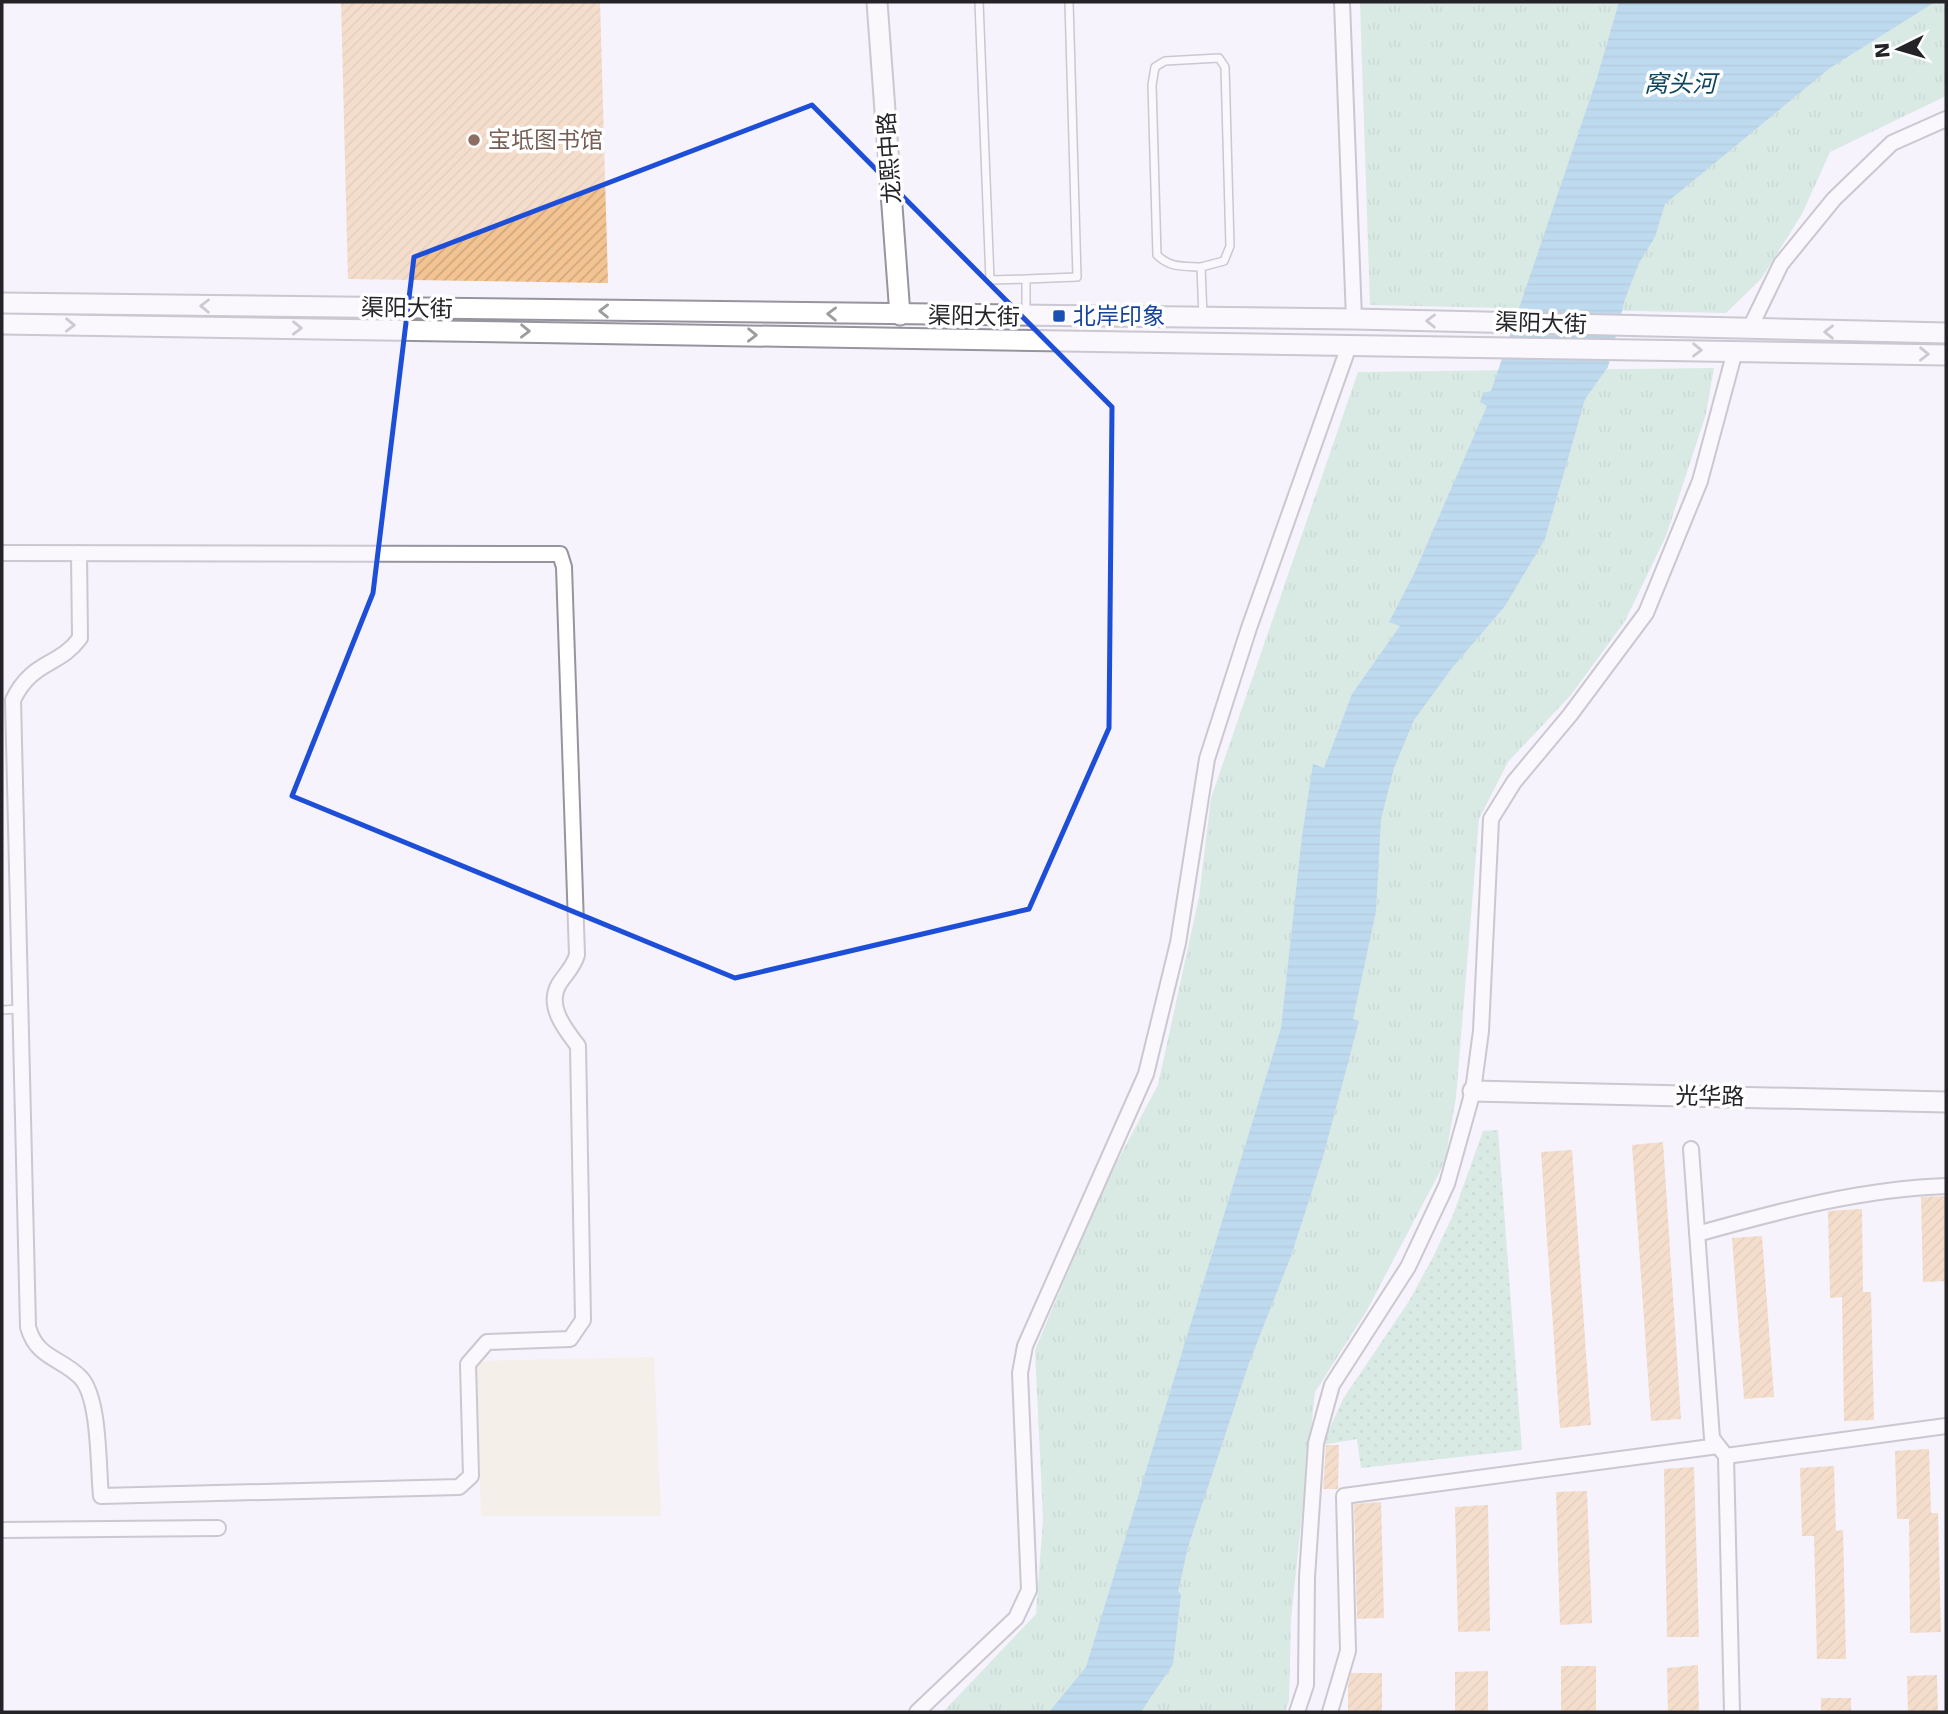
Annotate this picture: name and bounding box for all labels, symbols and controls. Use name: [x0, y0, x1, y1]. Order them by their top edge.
north arrow: [1864, 14, 1934, 84]
text: N: [1870, 42, 1894, 59]
water label: 窝头河: [1644, 70, 1720, 98]
street label: 龙熙中路: [873, 111, 905, 205]
place label: 宝坻图书馆: [488, 127, 603, 153]
marker: 宝坻图书馆: [466, 132, 482, 148]
street label: 渠阳大街: [361, 294, 453, 322]
one-way arrow: [200, 298, 211, 313]
street label: 渠阳大街: [928, 302, 1020, 330]
one-way arrow: [599, 303, 609, 319]
place label: 北岸印象: [1073, 303, 1165, 329]
one-way arrow: [826, 306, 837, 322]
marker: 北岸印象: [1051, 308, 1067, 324]
street label: 渠阳大街: [1495, 308, 1587, 338]
one-way arrow: [1425, 313, 1436, 328]
one-way arrow: [65, 317, 76, 333]
one-way arrow: [293, 320, 303, 336]
one-way arrow: [520, 324, 531, 339]
one-way arrow: [1823, 324, 1834, 339]
one-way arrow: [747, 327, 758, 342]
one-way arrow: [1692, 343, 1703, 358]
one-way arrow: [1919, 347, 1930, 362]
street label: 光华路: [1675, 1082, 1745, 1110]

